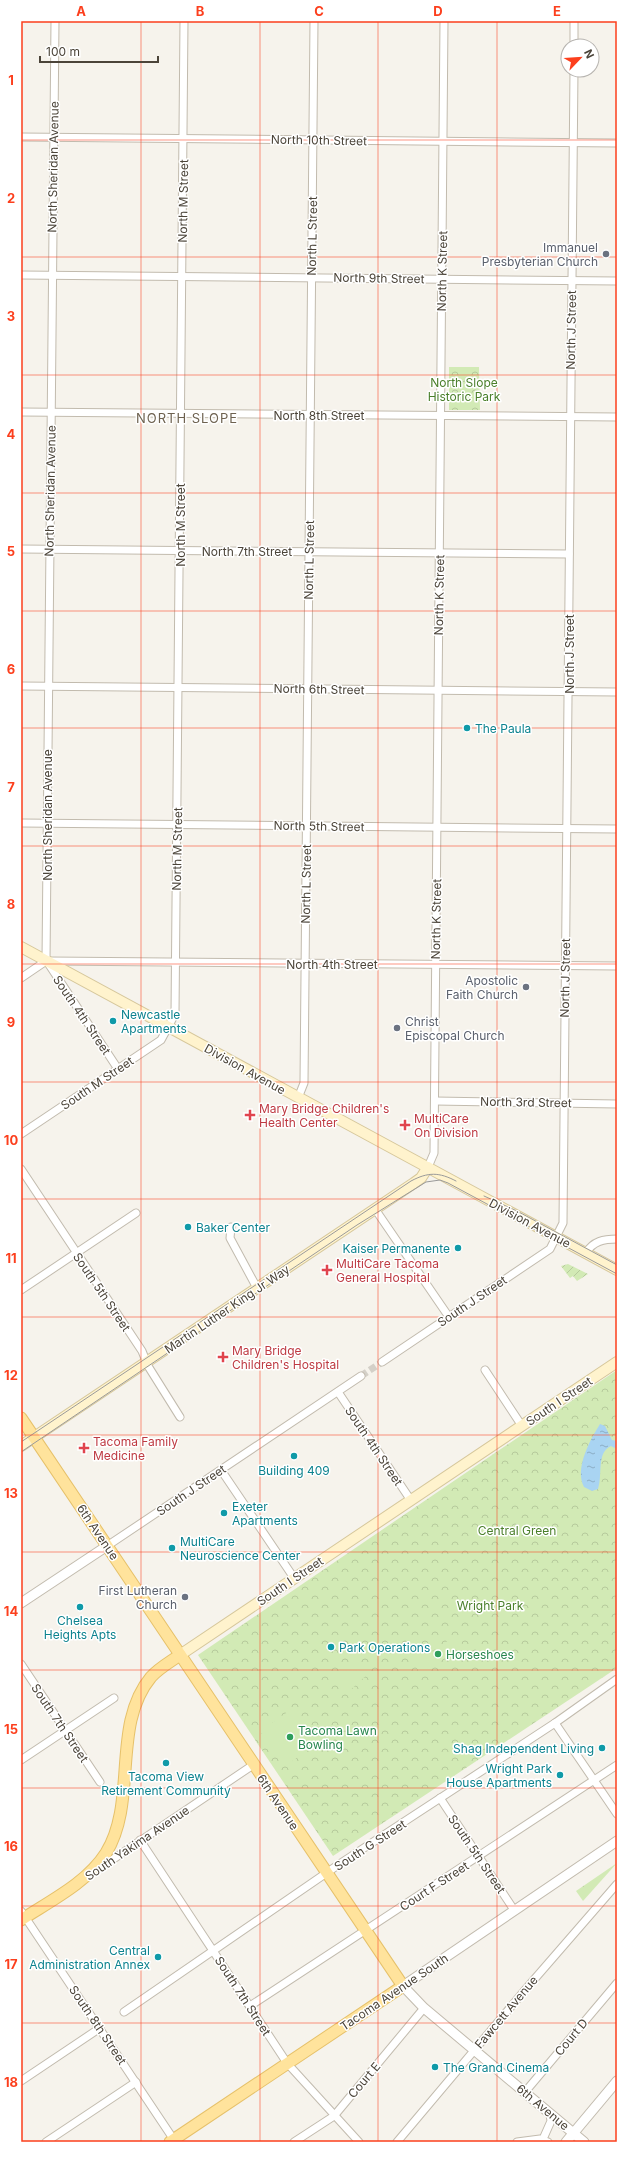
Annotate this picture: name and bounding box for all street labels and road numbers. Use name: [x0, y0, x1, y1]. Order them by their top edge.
street label: North Sheridan Avenue: [44, 101, 62, 233]
street label: North 10th Street: [271, 132, 367, 148]
street label: North M Street: [175, 159, 191, 243]
street label: North L Street: [304, 196, 320, 276]
street label: North K Street: [434, 230, 450, 311]
street label: North 9th Street: [333, 270, 425, 286]
street label: North J Street: [563, 290, 579, 370]
street label: North 8th Street: [273, 408, 365, 423]
street label: North Sheridan Avenue: [41, 425, 59, 557]
street label: North M Street: [173, 483, 188, 567]
street label: North L Street: [301, 520, 317, 600]
street label: North 7th Street: [202, 544, 292, 559]
street label: North K Street: [431, 554, 447, 635]
street label: North J Street: [562, 614, 577, 694]
street label: North 6th Street: [273, 681, 365, 697]
street label: North Sheridan Avenue: [40, 749, 55, 881]
street label: North M Street: [169, 807, 185, 891]
street label: North 5th Street: [273, 818, 365, 834]
street label: North L Street: [298, 844, 314, 924]
street label: North K Street: [428, 878, 444, 959]
street label: North J Street: [557, 938, 573, 1018]
street label: North 4th Street: [286, 957, 378, 972]
street label: South 4th Street: [50, 973, 114, 1058]
street label: Division Avenue: [202, 1041, 288, 1097]
street label: South M Street: [58, 1053, 136, 1113]
street label: North 3rd Street: [480, 1094, 572, 1110]
street label: Division Avenue: [487, 1195, 573, 1251]
street label: South 5th Street: [70, 1250, 134, 1334]
street label: Martin Luther King Jr Way: [162, 1261, 293, 1356]
street label: South J Street: [434, 1272, 510, 1330]
street label: South I Street: [523, 1373, 595, 1429]
street label: South 4th Street: [342, 1404, 406, 1489]
street label: South J Street: [153, 1461, 229, 1519]
street label: 6th Avenue: [74, 1501, 122, 1563]
street label: South I Street: [254, 1553, 326, 1609]
street label: South 7th Street: [28, 1681, 92, 1765]
street label: 6th Avenue: [254, 1771, 302, 1833]
street label: South Yakima Avenue: [82, 1802, 192, 1884]
street label: South 5th Street: [445, 1812, 509, 1896]
street label: South G Street: [331, 1816, 409, 1874]
street label: Court F Street: [397, 1858, 471, 1914]
street label: Tacoma Avenue South: [337, 1950, 451, 2034]
street label: South 7th Street: [212, 1954, 274, 2038]
street label: Fawcett Avenue: [471, 1973, 541, 2051]
street label: South 8th Street: [66, 1983, 130, 2067]
street label: Court D: [551, 2015, 591, 2059]
street label: Court E: [345, 2059, 383, 2101]
street label: 6th Avenue: [514, 2081, 572, 2133]

